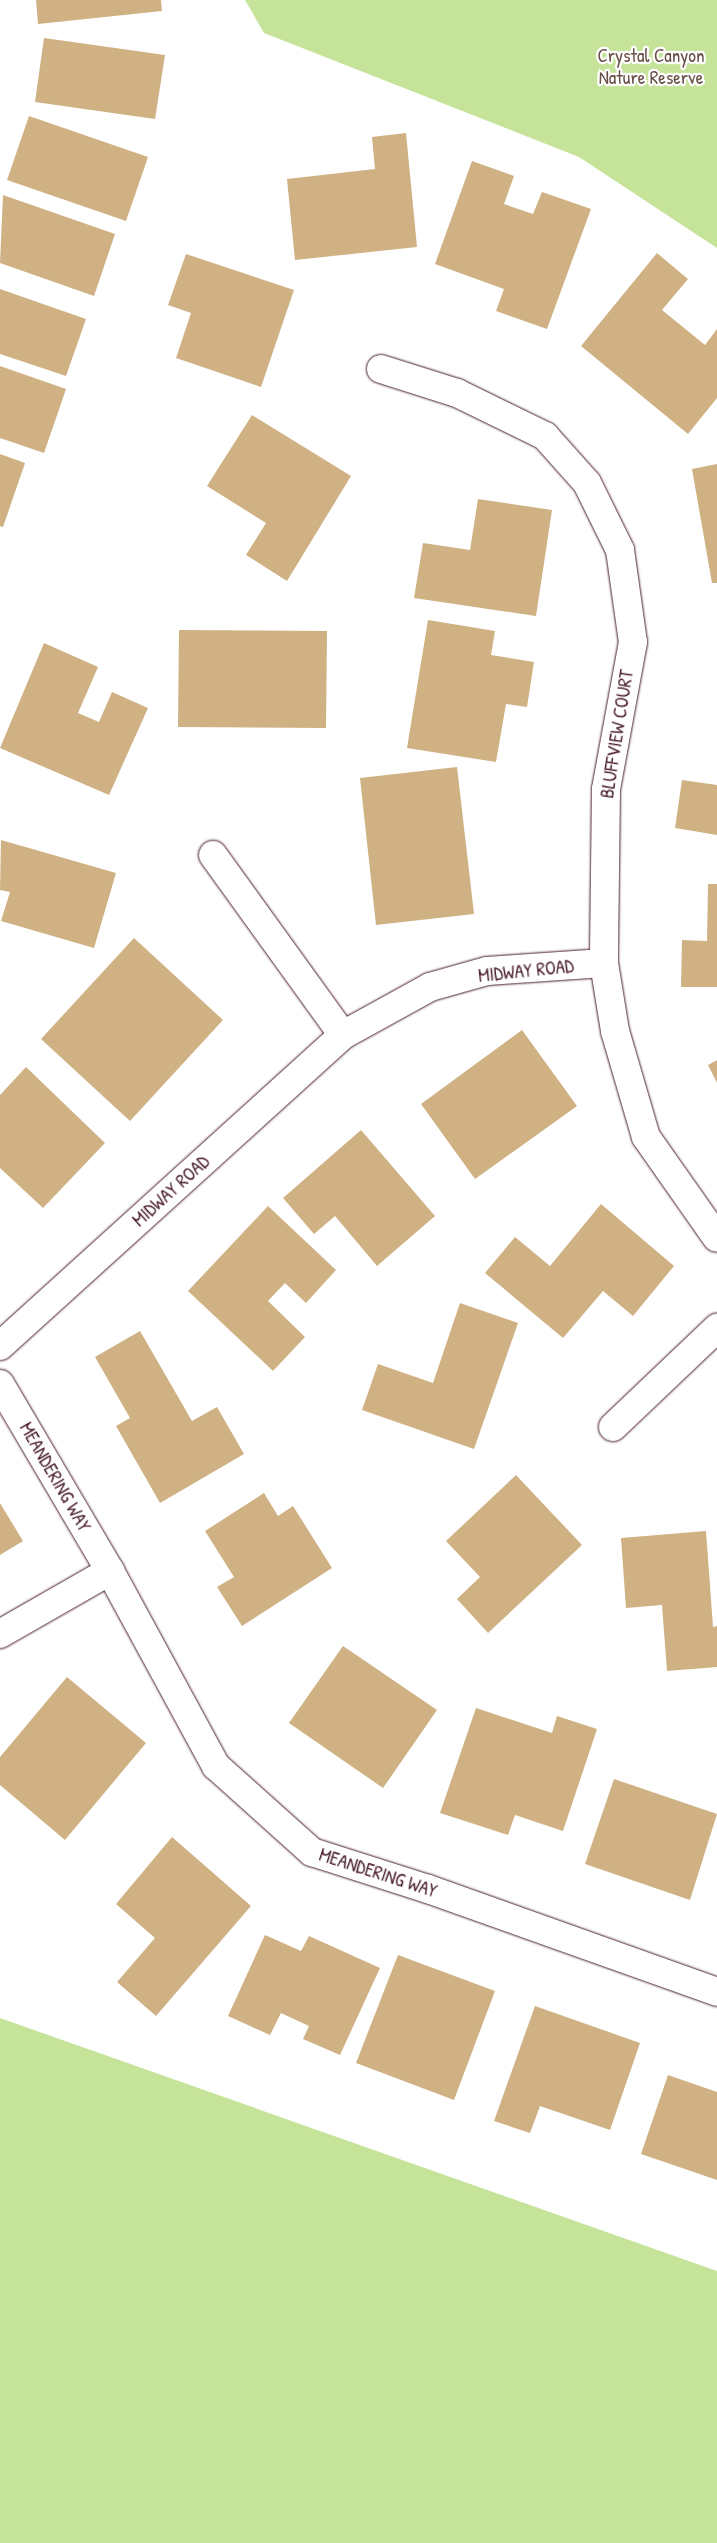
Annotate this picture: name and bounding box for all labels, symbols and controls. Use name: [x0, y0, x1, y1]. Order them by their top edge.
park label: Crystal Canyon Nature Reserve: [597, 45, 705, 89]
street label: BLUFFVIEW COURT: [596, 668, 638, 800]
street label: MIDWAY ROAD: [477, 955, 575, 987]
street label: MIDWAY ROAD: [128, 1150, 214, 1232]
street label: MEANDERING WAY: [14, 1418, 96, 1536]
street label: MEANDERING WAY: [316, 1843, 440, 1903]

